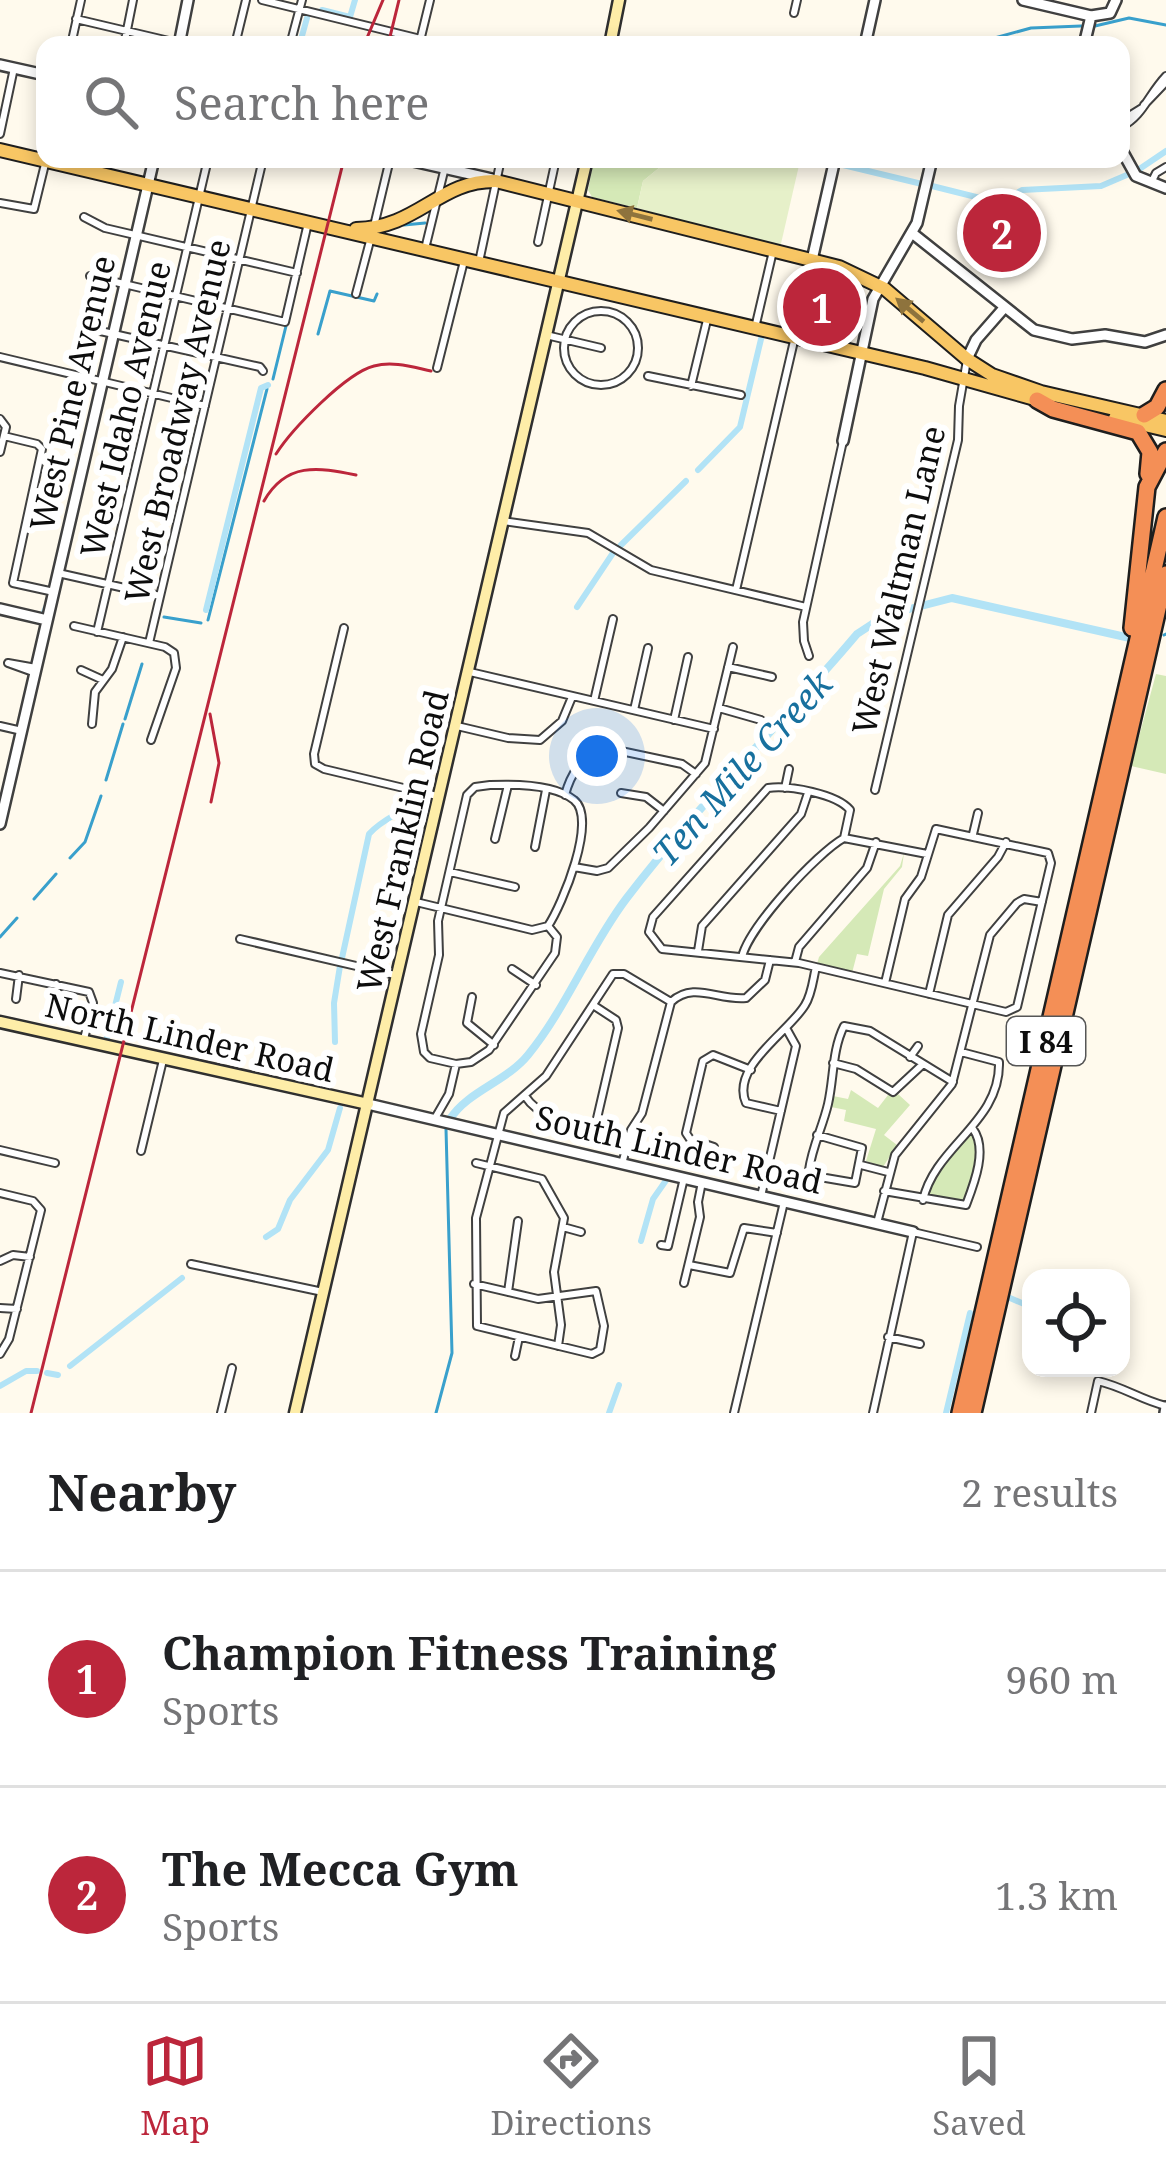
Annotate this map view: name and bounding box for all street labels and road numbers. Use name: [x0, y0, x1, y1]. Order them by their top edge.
street label: West Broadway Avenue: [113, 235, 241, 607]
street label: West Pine Avenue: [18, 251, 126, 535]
street label: West Idaho Avenue: [69, 256, 181, 562]
street label: West Waltman Lane: [841, 421, 955, 739]
street label: West Franklin Road: [345, 685, 459, 997]
street label: North Linder Road: [41, 982, 339, 1092]
road number: I 84: [1007, 1017, 1085, 1065]
street label: South Linder Road: [531, 1094, 827, 1204]

